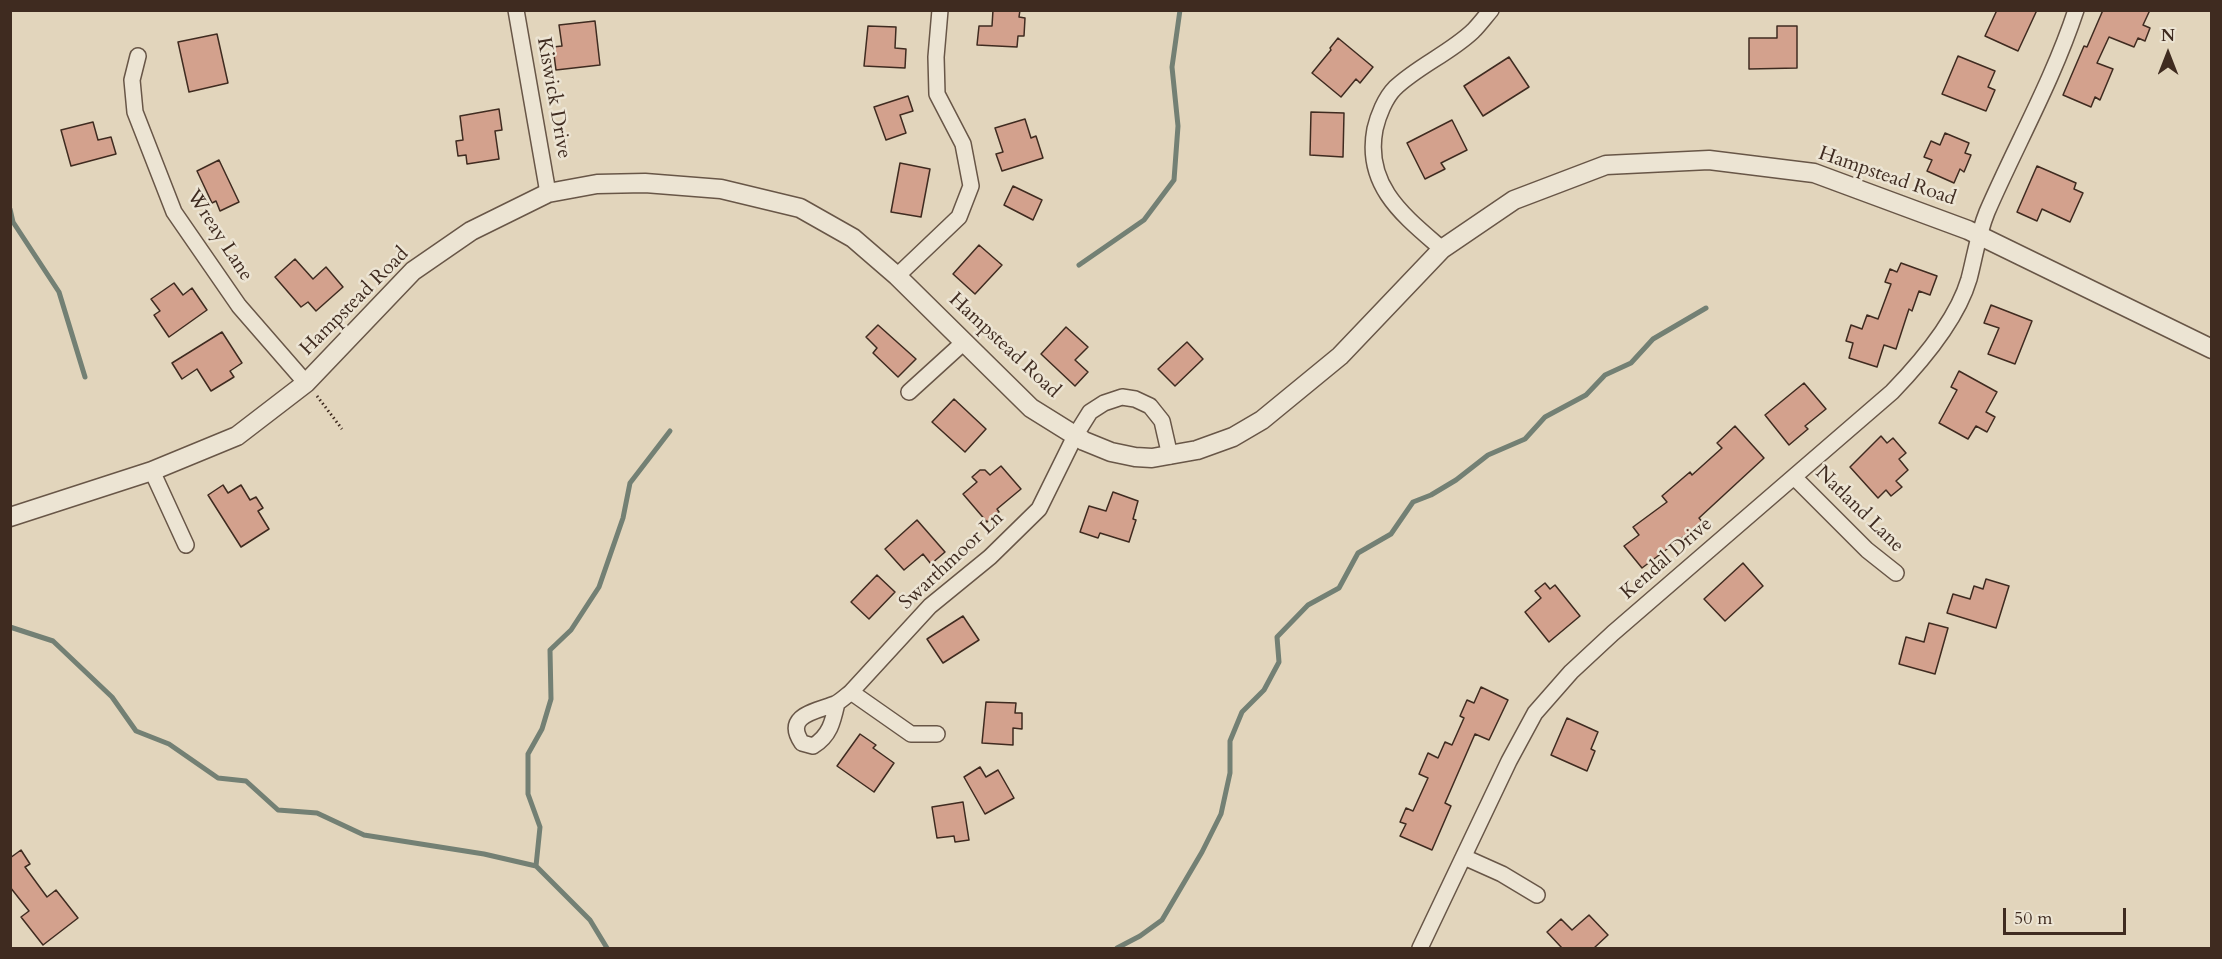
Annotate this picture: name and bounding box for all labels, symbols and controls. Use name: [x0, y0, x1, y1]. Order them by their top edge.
north arrow: [2138, 24, 2198, 84]
text: N: [2161, 25, 2175, 47]
street label: Kiswick Drive: [531, 36, 575, 160]
street label: Hampstead Road: [1815, 142, 1959, 212]
street label: Wreay Lane: [181, 186, 257, 286]
street label: Hampstead Road: [296, 243, 414, 361]
street label: Hampstead Road: [943, 288, 1065, 404]
street label: Natland Lane: [1810, 462, 1908, 558]
street label: Swarthmoor Ln: [895, 507, 1009, 615]
street label: Kendal Drive: [1616, 513, 1718, 605]
scale bar: [2006, 896, 2129, 934]
text: 50 m: [2014, 906, 2053, 931]

